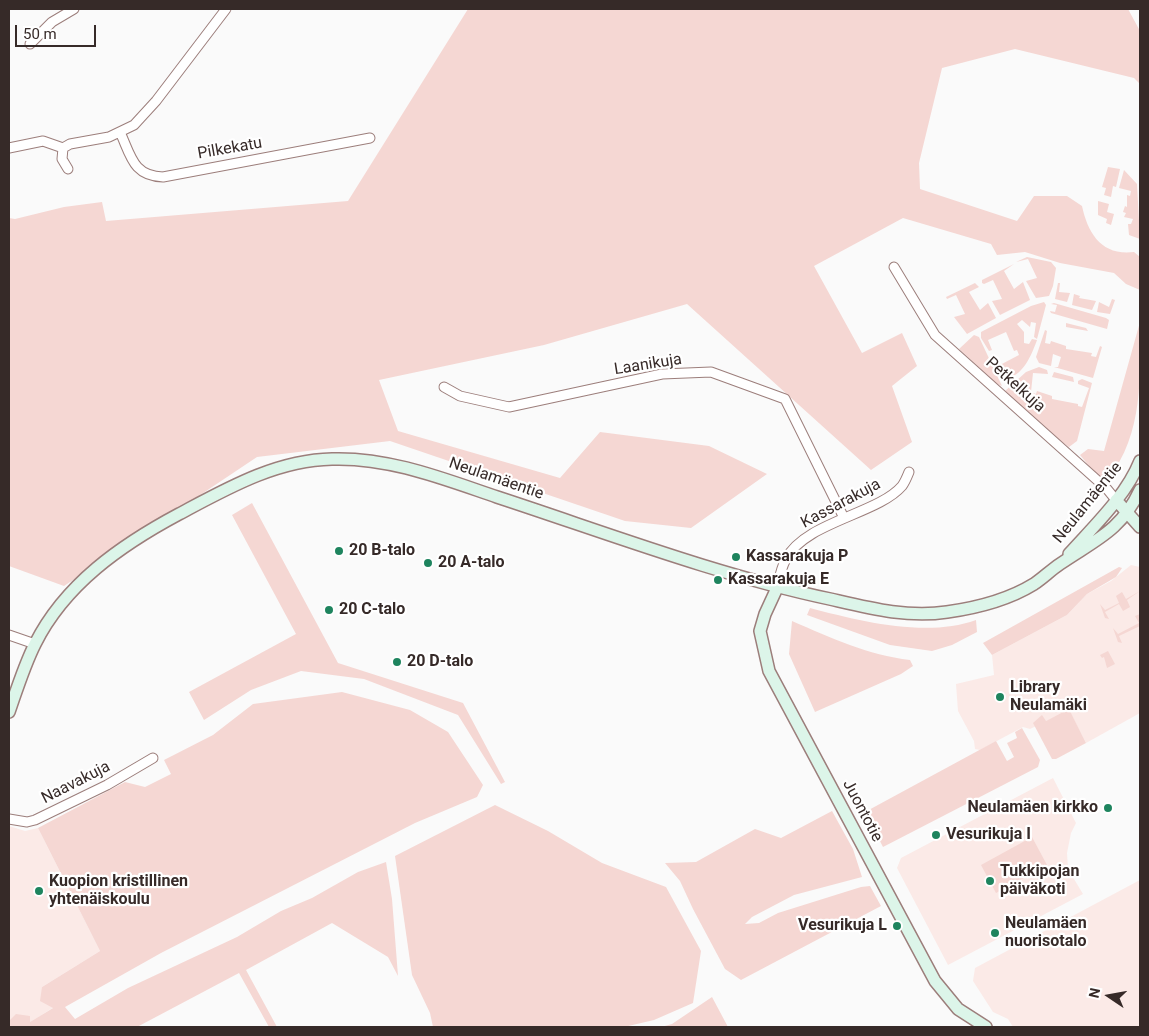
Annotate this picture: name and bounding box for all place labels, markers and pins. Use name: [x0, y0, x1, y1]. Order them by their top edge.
place label: 20 B-talo: [349, 541, 415, 561]
marker: 20 B-talo: [333, 545, 345, 557]
place label: Kassarakuja P: [746, 547, 848, 567]
marker: Kassarakuja P: [730, 551, 742, 563]
place label: 20 A-talo: [438, 553, 505, 573]
marker: 20 A-talo: [422, 557, 434, 569]
place label: Kassarakuja E: [728, 570, 829, 590]
marker: Kassarakuja E: [712, 574, 724, 586]
place label: 20 C-talo: [339, 600, 405, 620]
marker: 20 C-talo: [323, 604, 335, 616]
place label: 20 D-talo: [407, 652, 473, 672]
marker: 20 D-talo: [391, 656, 403, 668]
place label: Library Neulamäki: [1010, 678, 1087, 716]
marker: Library Neulamäki: [994, 691, 1006, 703]
place label: Neulamäen kirkko: [968, 798, 1098, 818]
marker: Neulamäen kirkko: [1102, 802, 1114, 814]
place label: Vesurikuja I: [946, 825, 1031, 845]
marker: Vesurikuja I: [930, 829, 942, 841]
place label: Tukkipojan päiväkoti: [1000, 862, 1079, 900]
place label: Kuopion kristillinen yhtenäiskoulu: [49, 872, 188, 910]
marker: Tukkipojan päiväkoti: [984, 875, 996, 887]
marker: Kuopion kristillinen yhtenäiskoulu: [33, 885, 45, 897]
place label: Neulamäen nuorisotalo: [1005, 914, 1087, 952]
place label: Vesurikuja L: [798, 916, 887, 936]
marker: Vesurikuja L: [891, 920, 903, 932]
marker: Neulamäen nuorisotalo: [989, 927, 1001, 939]

